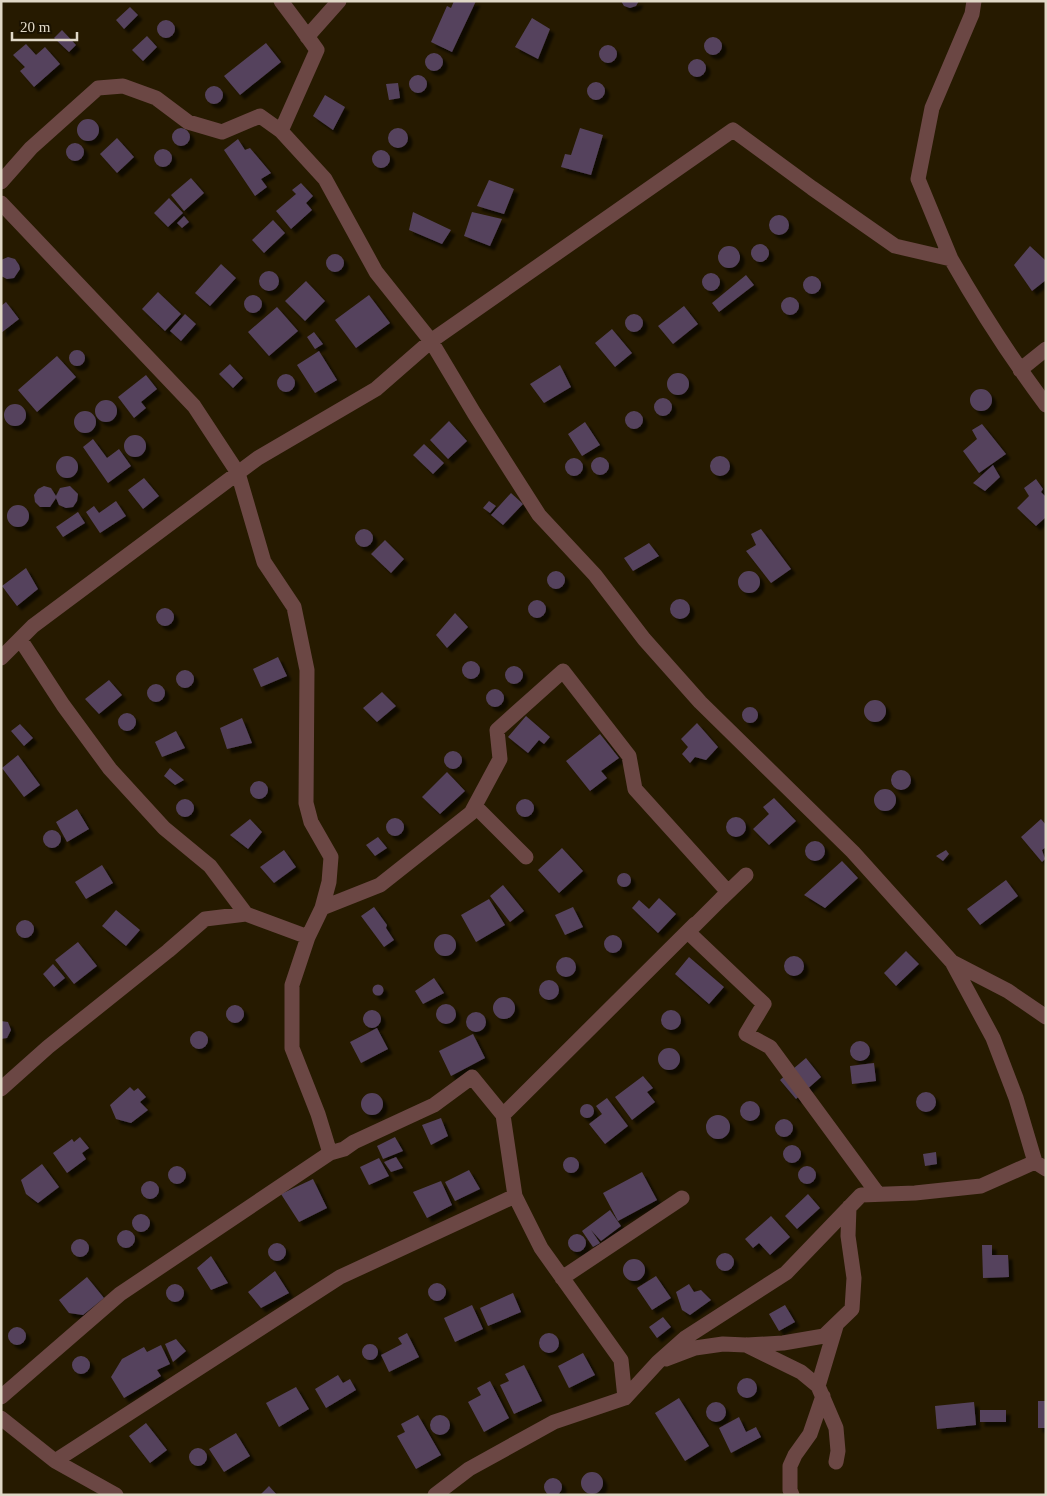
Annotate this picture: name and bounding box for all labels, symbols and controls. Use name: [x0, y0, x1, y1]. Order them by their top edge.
scale bar: [12, 10, 78, 42]
text: 20 m: [20, 19, 51, 35]

